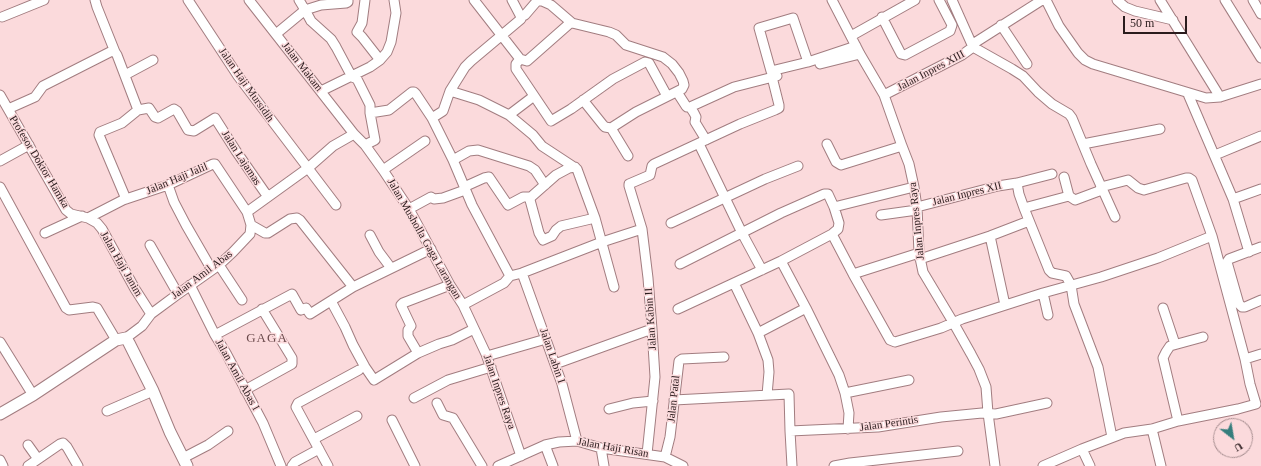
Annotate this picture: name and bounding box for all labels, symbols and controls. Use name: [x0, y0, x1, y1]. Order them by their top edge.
scale bar: [1125, 8, 1189, 34]
text: 50 m: [1130, 16, 1154, 30]
street label: Jalan Makam: [279, 40, 325, 94]
street label: Jalan Haji Mursidih: [216, 45, 276, 125]
street label: Jalan Inpres XIII: [895, 48, 967, 94]
street label: Profesor Doktor Hamka: [6, 113, 72, 211]
street label: Jalan Lajamas: [218, 128, 264, 188]
street label: Jalan Haji Jalil: [144, 160, 210, 198]
street label: Jalan Musholla Gaga Larangan: [384, 176, 464, 302]
street label: Jalan Inpres XII: [931, 179, 1003, 209]
street label: Jalan Inpres Raya: [906, 181, 928, 261]
street label: Jalan Haji Janim: [97, 229, 145, 299]
street label: Jalan Amil Abas: [169, 248, 235, 302]
street label: Jalan Kabin II: [642, 287, 660, 351]
street label: Jalan Labin I: [536, 327, 568, 385]
district label: GAGA: [246, 331, 288, 347]
street label: Jalan Amil Abas I: [212, 337, 262, 413]
street label: Jalan Inpres Raya: [480, 353, 518, 431]
street label: Jalan Patal: [665, 375, 683, 423]
street label: Jalan Perintis: [859, 413, 919, 435]
north arrow: [1213, 418, 1253, 458]
street label: Jalan Haji Risan: [576, 435, 650, 461]
text: U: [1232, 440, 1245, 455]

